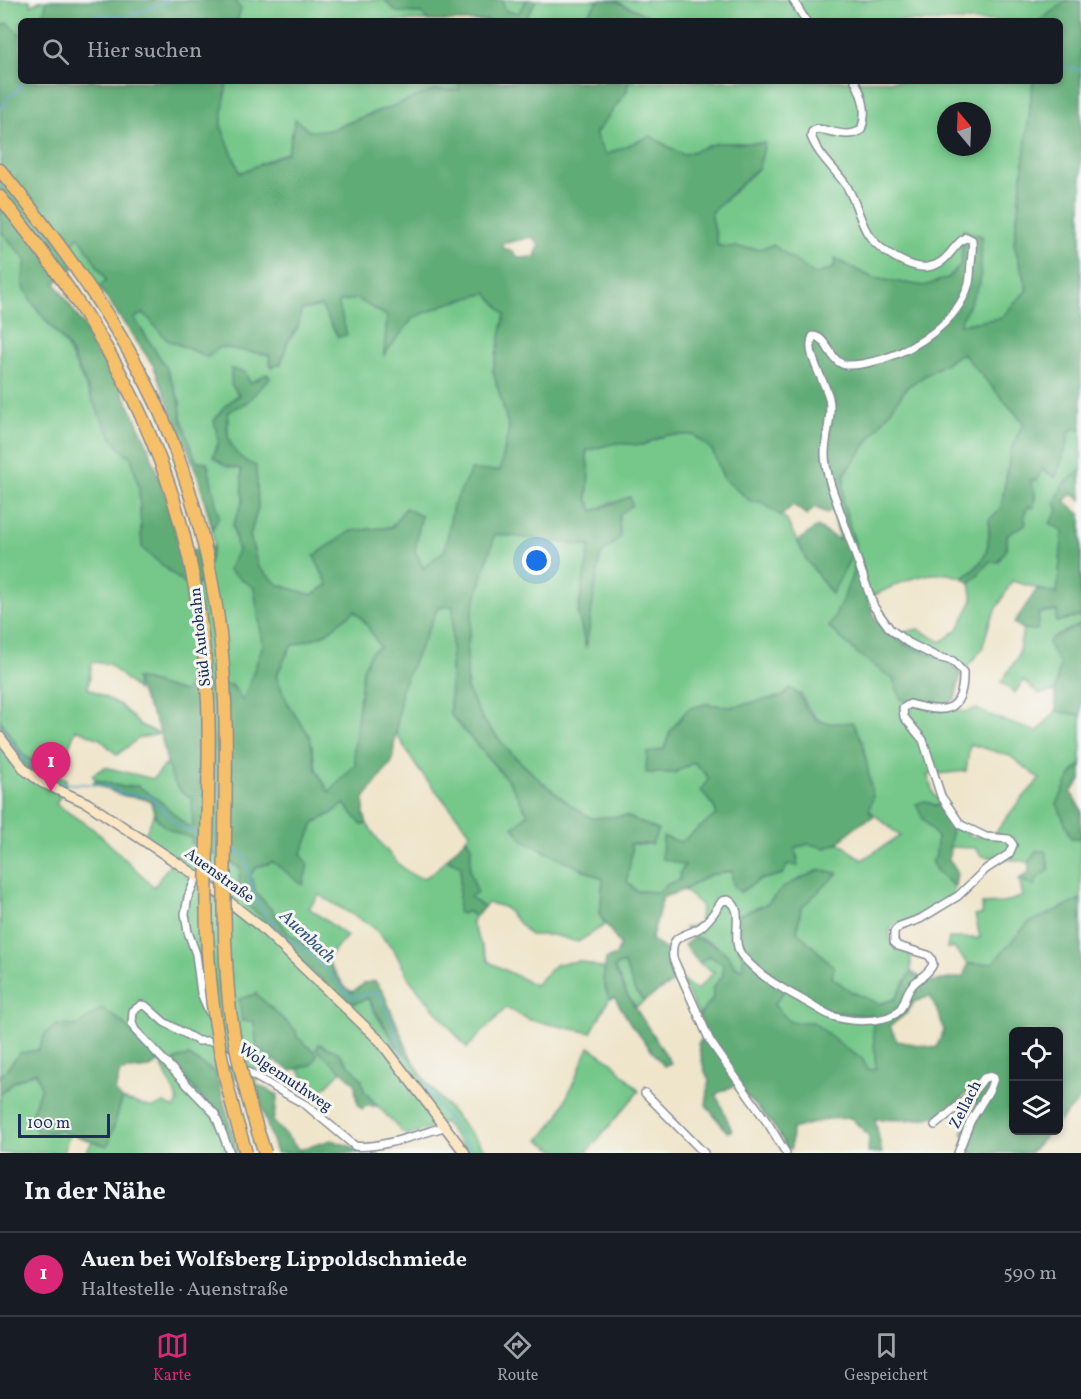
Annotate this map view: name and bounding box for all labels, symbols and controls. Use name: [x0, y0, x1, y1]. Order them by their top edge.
search box: [18, 18, 1063, 84]
icon: search: [39, 35, 72, 68]
text: Hier suchen: [87, 36, 202, 67]
north arrow: [937, 102, 991, 156]
your location: [522, 546, 551, 575]
street label: Süd Autobahn: [185, 586, 217, 688]
pin: 1: [32, 742, 70, 792]
street label: Auenstraße: [180, 843, 258, 909]
water label: Auenbach: [273, 904, 341, 970]
map controls: [1009, 1027, 1063, 1135]
button: locate: [1009, 1027, 1063, 1081]
street label: Wolgemuthweg: [234, 1038, 336, 1118]
street label: Zellach: [945, 1077, 987, 1133]
button: layers: [1009, 1081, 1063, 1135]
scale bar: [18, 1111, 110, 1138]
text: 100 m: [27, 1113, 70, 1135]
text: In der Nähe: [24, 1174, 166, 1210]
text: Auen bei Wolfsberg Lippoldschmiede: [81, 1245, 467, 1276]
text: 1: [39, 1260, 48, 1288]
text: 590 m: [1003, 1260, 1057, 1288]
text: Haltestelle · Auenstraße: [81, 1276, 288, 1304]
tab: Karte: [153, 1329, 191, 1387]
tab: Route: [497, 1329, 538, 1387]
tab: Gespeichert: [844, 1329, 928, 1387]

